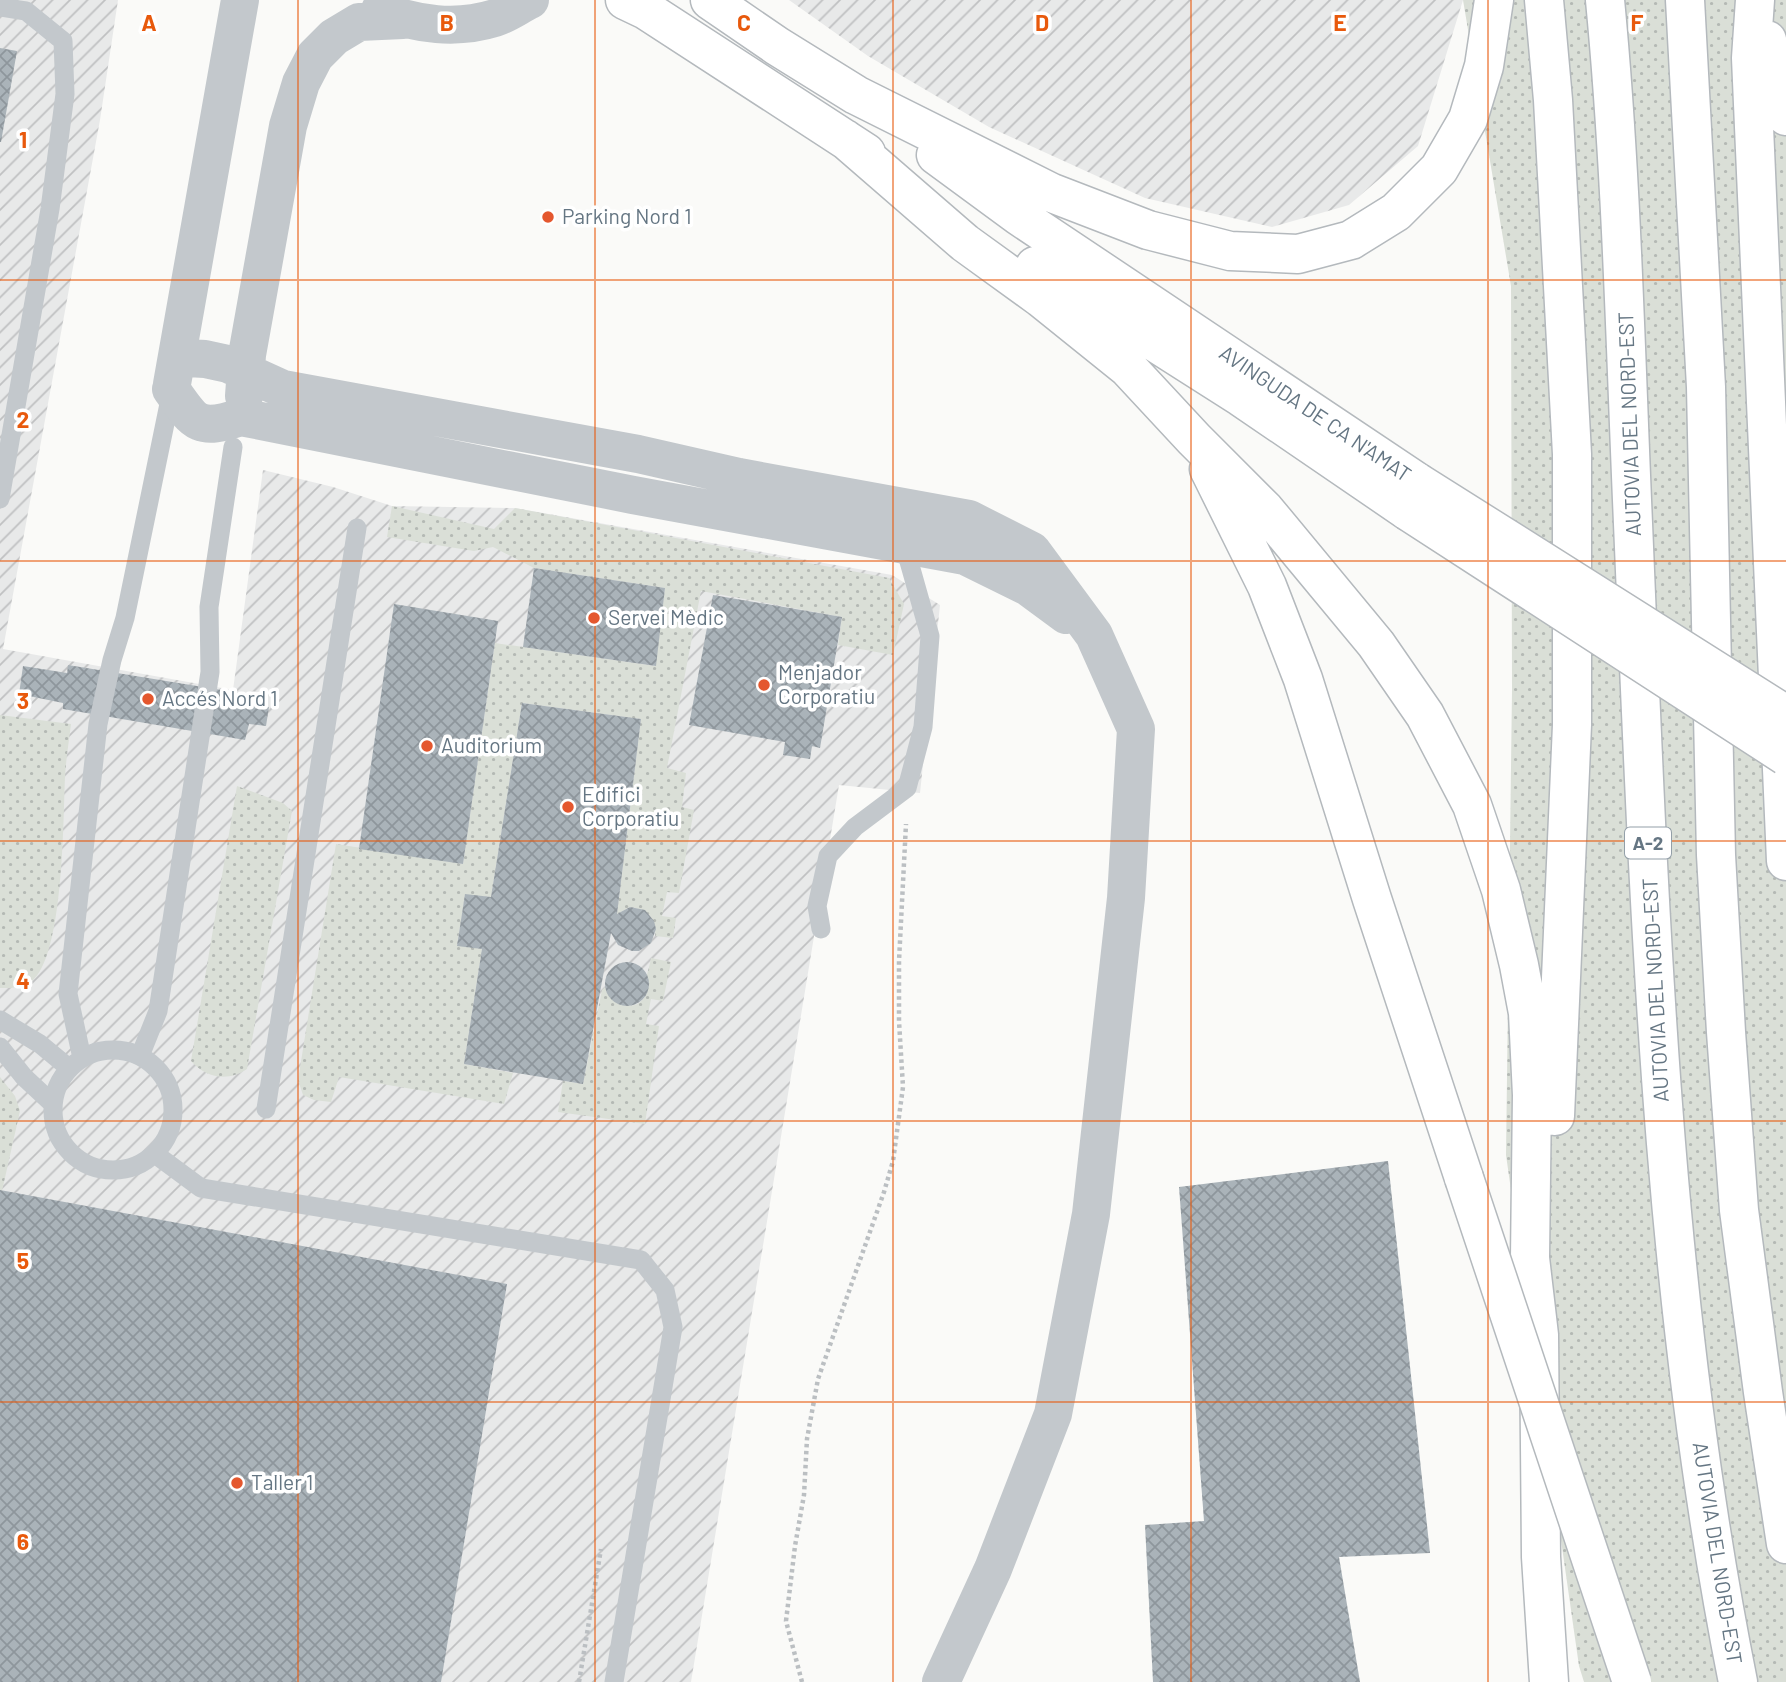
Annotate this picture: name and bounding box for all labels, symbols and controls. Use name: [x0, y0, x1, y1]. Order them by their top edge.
text: A: [141, 8, 157, 36]
text: B: [440, 8, 454, 36]
text: C: [737, 8, 751, 36]
text: D: [1035, 8, 1049, 36]
text: E: [1333, 8, 1347, 36]
text: F: [1631, 8, 1644, 36]
text: 1: [19, 125, 27, 153]
place label: Parking Nord 1: [562, 203, 692, 228]
marker: Parking Nord 1: [540, 209, 556, 225]
street label: AUTOVIA DEL NORD-EST: [1612, 311, 1645, 537]
street label: AVINGUDA DE CA N'AMAT: [1215, 339, 1417, 486]
text: 2: [17, 405, 29, 433]
place label: Servei Mèdic: [608, 604, 724, 629]
marker: Servei Mèdic: [586, 610, 602, 626]
place label: Menjador Corporatiu: [778, 659, 875, 708]
marker: Menjador Corporatiu: [756, 677, 772, 693]
place label: Accés Nord 1: [162, 685, 278, 710]
text: 3: [17, 686, 29, 714]
marker: Accés Nord 1: [140, 691, 156, 707]
place label: Auditorium: [441, 732, 542, 757]
marker: Auditorium: [419, 738, 435, 754]
place label: Edifici Corporatiu: [582, 781, 679, 830]
marker: Edifici Corporatiu: [560, 799, 576, 815]
road number: A-2: [1625, 828, 1671, 858]
street label: AUTOVIA DEL NORD-EST: [1636, 877, 1673, 1103]
text: 4: [16, 966, 30, 994]
text: 5: [17, 1246, 29, 1274]
street label: AUTOVIA DEL NORD-EST: [1689, 1440, 1748, 1666]
place label: Taller 1: [251, 1469, 313, 1494]
marker: Taller 1: [229, 1475, 245, 1491]
text: 6: [17, 1527, 29, 1555]

